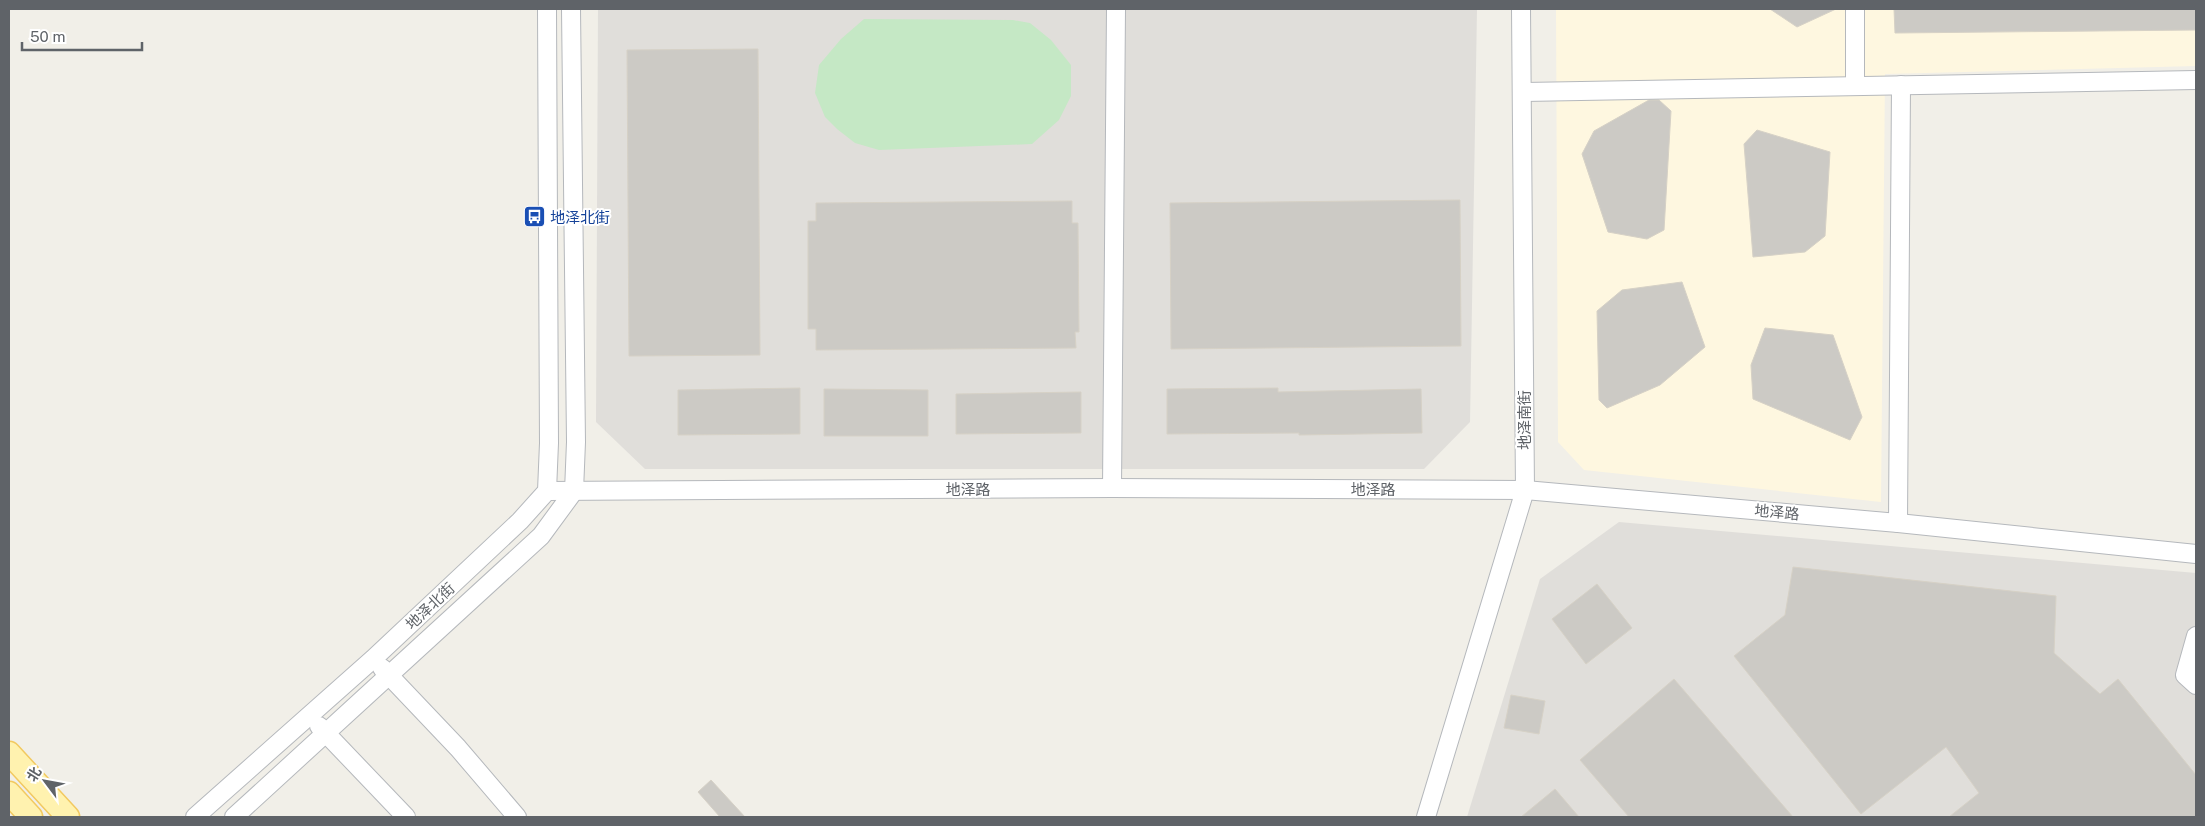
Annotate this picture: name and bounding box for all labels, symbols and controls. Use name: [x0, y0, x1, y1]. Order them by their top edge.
scale bar: [22, 20, 142, 52]
text: 50 m: [30, 28, 65, 45]
bus stop icon: 地泽北街: [522, 205, 546, 229]
place label: 地泽北街: [550, 209, 610, 226]
street label: 地泽南街: [1516, 390, 1533, 450]
street label: 地泽路: [945, 481, 991, 498]
street label: 地泽路: [1350, 481, 1396, 498]
street label: 地泽路: [1754, 502, 1800, 522]
street label: 地泽北街: [402, 579, 458, 633]
north arrow: [20, 756, 70, 806]
text: 北: [23, 764, 44, 784]

